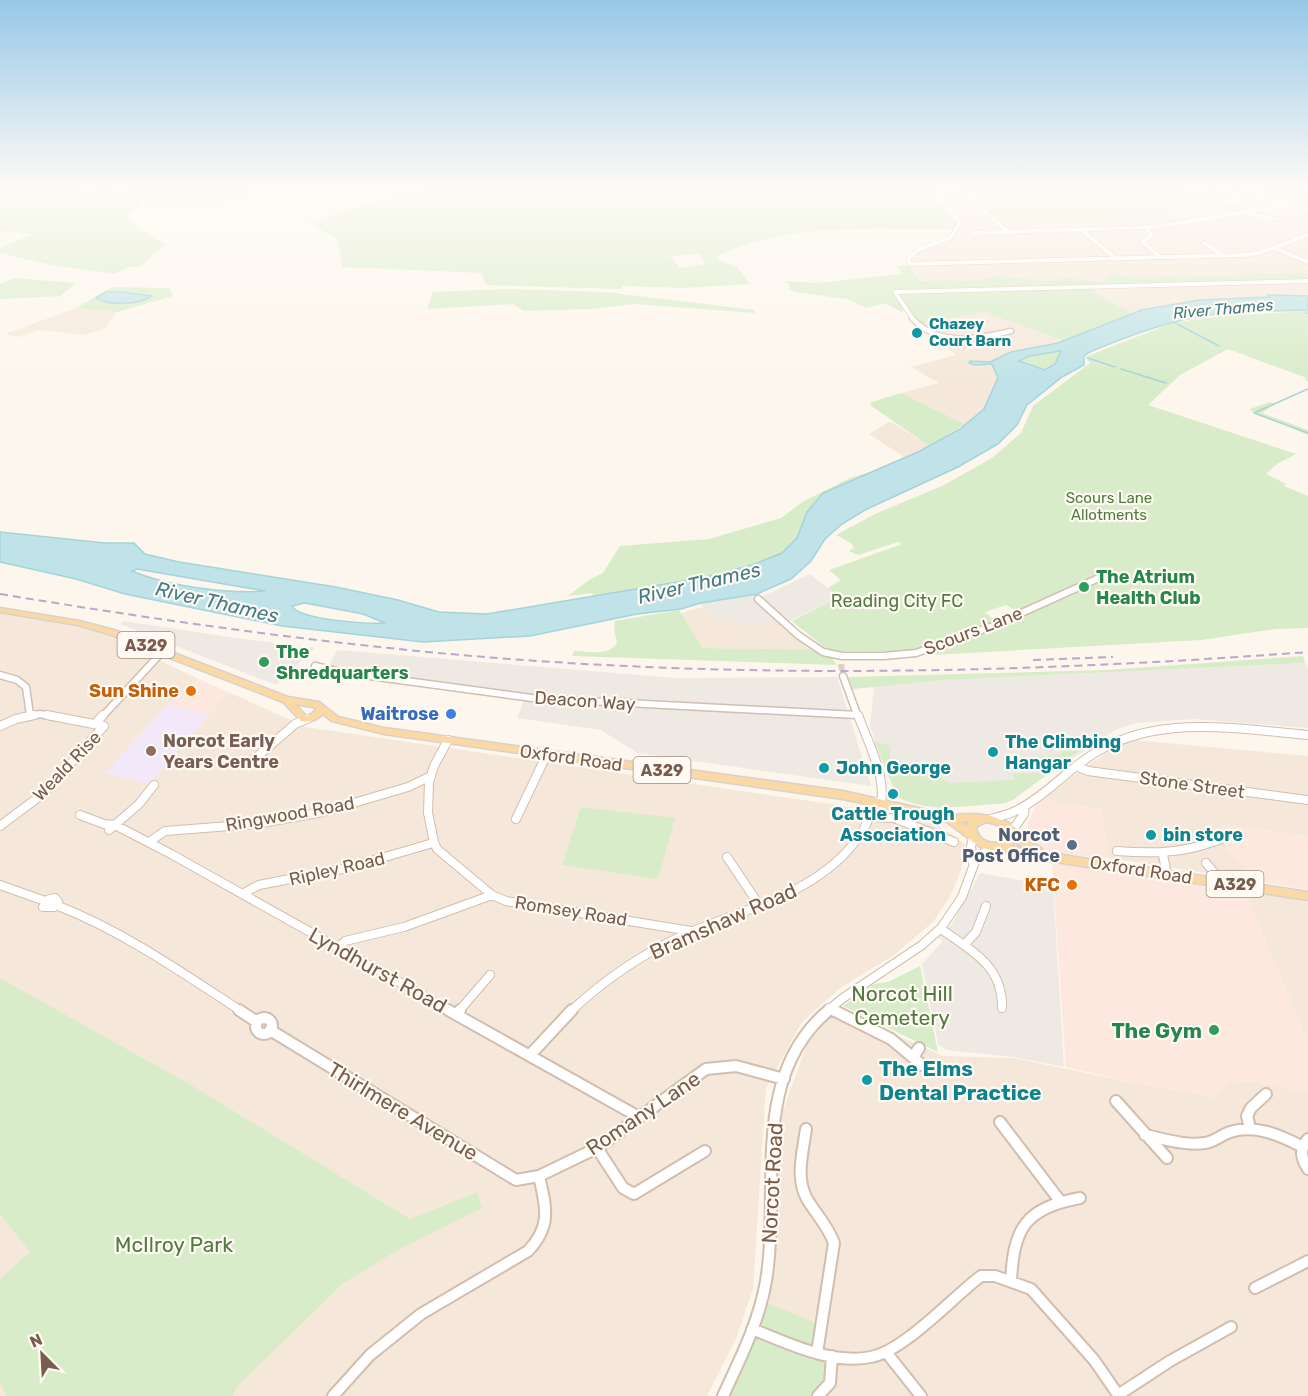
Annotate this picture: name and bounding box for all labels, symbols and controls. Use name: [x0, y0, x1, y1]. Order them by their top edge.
water label: River Thames: [1172, 295, 1274, 323]
place label: Chazey Court Barn: [929, 315, 1011, 350]
marker: Chazey Court Barn: [910, 326, 924, 340]
park label: Scours Lane Allotments: [1066, 489, 1152, 524]
water label: River Thames: [635, 557, 763, 609]
place label: The Atrium Health Club: [1096, 566, 1201, 609]
water label: River Thames: [153, 576, 281, 628]
marker: The Atrium Health Club: [1077, 580, 1091, 594]
park label: Reading City FC: [831, 590, 963, 612]
street label: Scours Lane: [921, 602, 1025, 660]
road number: A329: [118, 632, 174, 658]
place label: The Shredquarters: [276, 641, 409, 684]
marker: The Shredquarters: [257, 655, 271, 669]
place label: Sun Shine: [89, 680, 179, 702]
marker: Sun Shine: [184, 684, 198, 698]
street label: Deacon Way: [534, 686, 636, 716]
place label: Waitrose: [360, 703, 439, 725]
marker: Waitrose: [444, 707, 458, 721]
street label: Weald Rise: [28, 726, 106, 806]
place label: Norcot Early Years Centre: [163, 730, 279, 773]
place label: The Climbing Hangar: [1005, 731, 1121, 774]
street label: Oxford Road: [518, 740, 624, 776]
marker: Norcot Early Years Centre: [144, 744, 158, 758]
marker: The Climbing Hangar: [986, 745, 1000, 759]
road number: A329: [634, 757, 690, 783]
place label: John George: [836, 757, 951, 779]
marker: John George: [817, 761, 831, 775]
street label: Stone Street: [1138, 767, 1246, 803]
marker: Cattle Trough Association: [886, 787, 900, 801]
street label: Ringwood Road: [224, 792, 356, 836]
place label: Cattle Trough Association: [831, 803, 955, 846]
place label: Norcot Post Office: [962, 824, 1060, 867]
place label: bin store: [1163, 824, 1243, 846]
marker: bin store: [1144, 828, 1158, 842]
marker: Norcot Post Office: [1065, 838, 1079, 852]
street label: Ripley Road: [287, 847, 387, 891]
street label: Oxford Road: [1088, 851, 1194, 889]
road number: A329: [1206, 871, 1264, 897]
place label: KFC: [1024, 874, 1060, 896]
street label: Bramshaw Road: [646, 877, 800, 965]
marker: KFC: [1065, 878, 1079, 892]
street label: Romsey Road: [513, 891, 629, 931]
street label: Lyndhurst Road: [305, 922, 451, 1018]
park label: Norcot Hill Cemetery: [851, 981, 953, 1030]
place label: The Gym: [1112, 1018, 1202, 1043]
marker: The Gym: [1207, 1023, 1221, 1037]
street label: Thirlmere Avenue: [323, 1056, 483, 1166]
place label: The Elms Dental Practice: [879, 1056, 1042, 1105]
street label: Romany Lane: [581, 1066, 705, 1160]
marker: The Elms Dental Practice: [860, 1073, 874, 1087]
street label: Norcot Road: [756, 1122, 788, 1244]
park label: McIlroy Park: [115, 1232, 233, 1257]
north arrow: [12, 1324, 72, 1384]
text: N: [27, 1330, 45, 1352]

